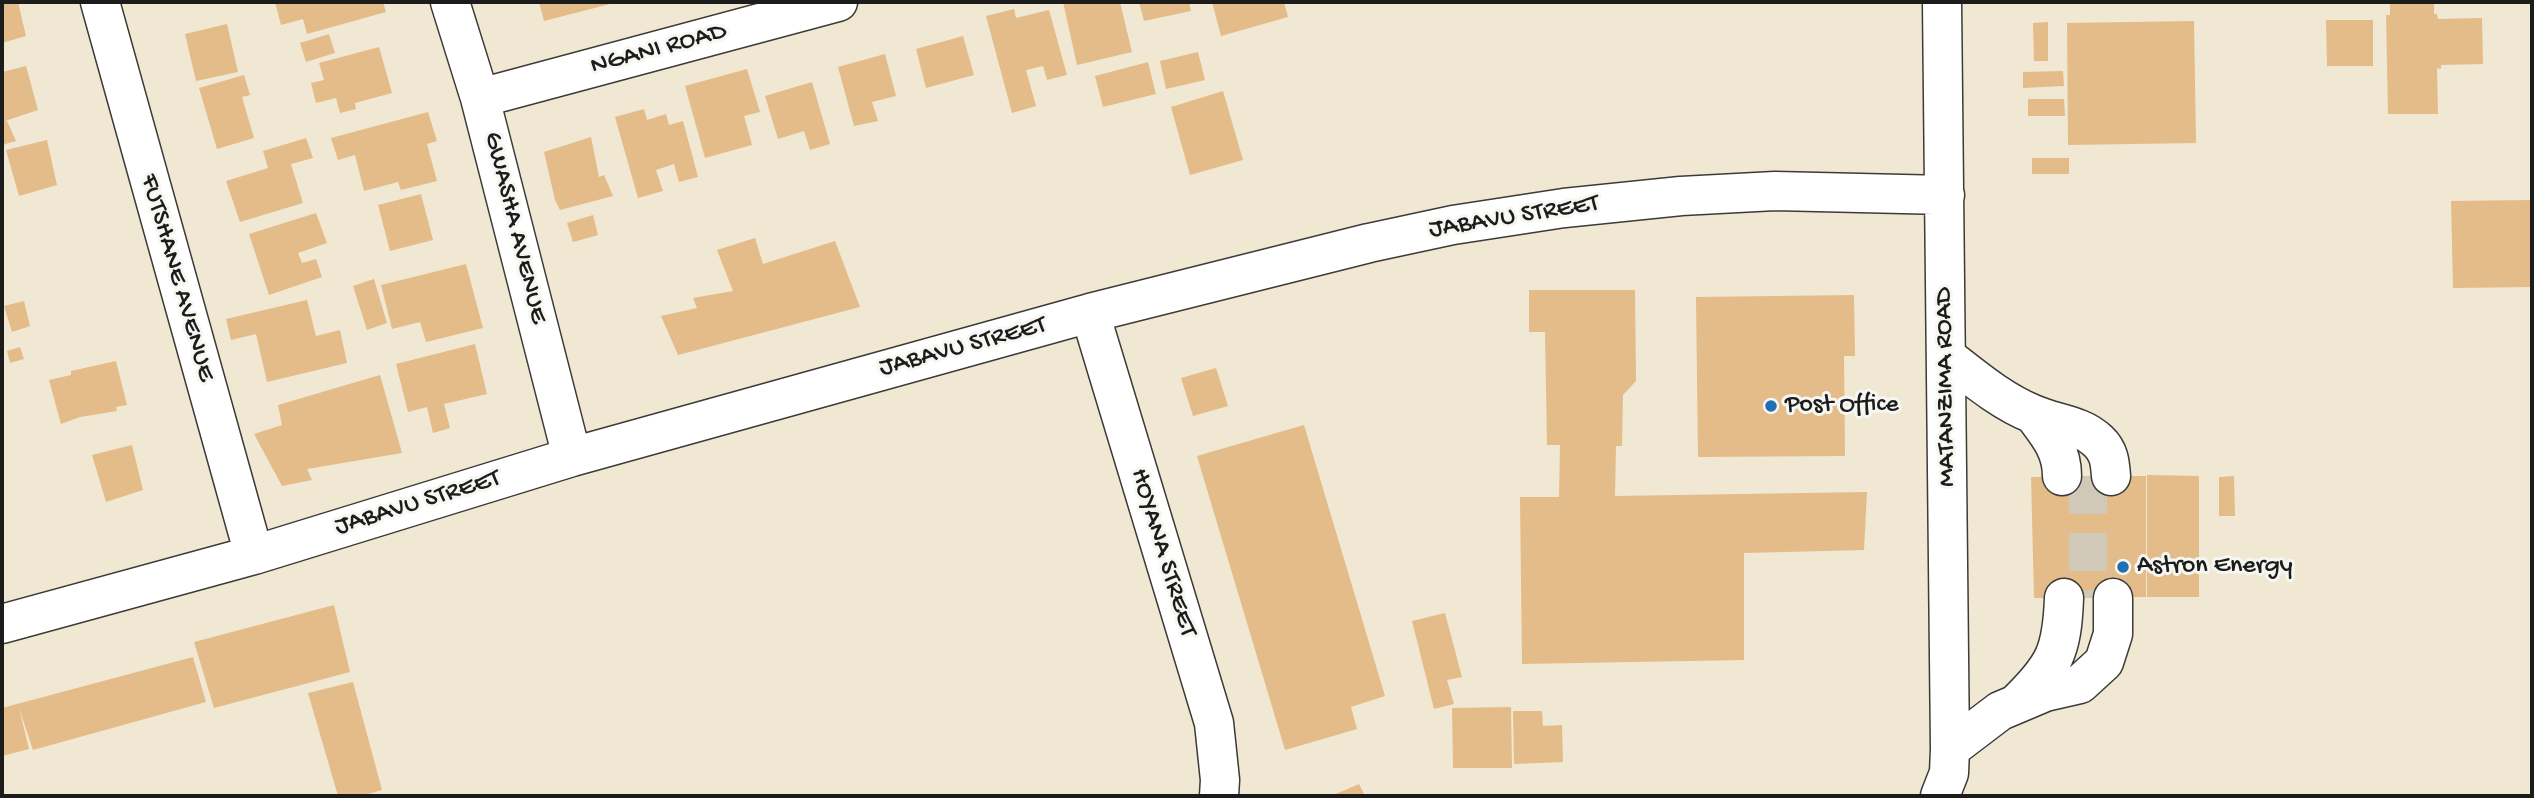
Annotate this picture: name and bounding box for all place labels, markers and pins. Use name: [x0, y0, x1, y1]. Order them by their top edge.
place label: Post Office: [1785, 390, 1899, 422]
marker: Post Office: [1763, 398, 1779, 414]
place label: Astron Energy: [2137, 551, 2292, 583]
marker: Astron Energy: [2115, 559, 2131, 575]

